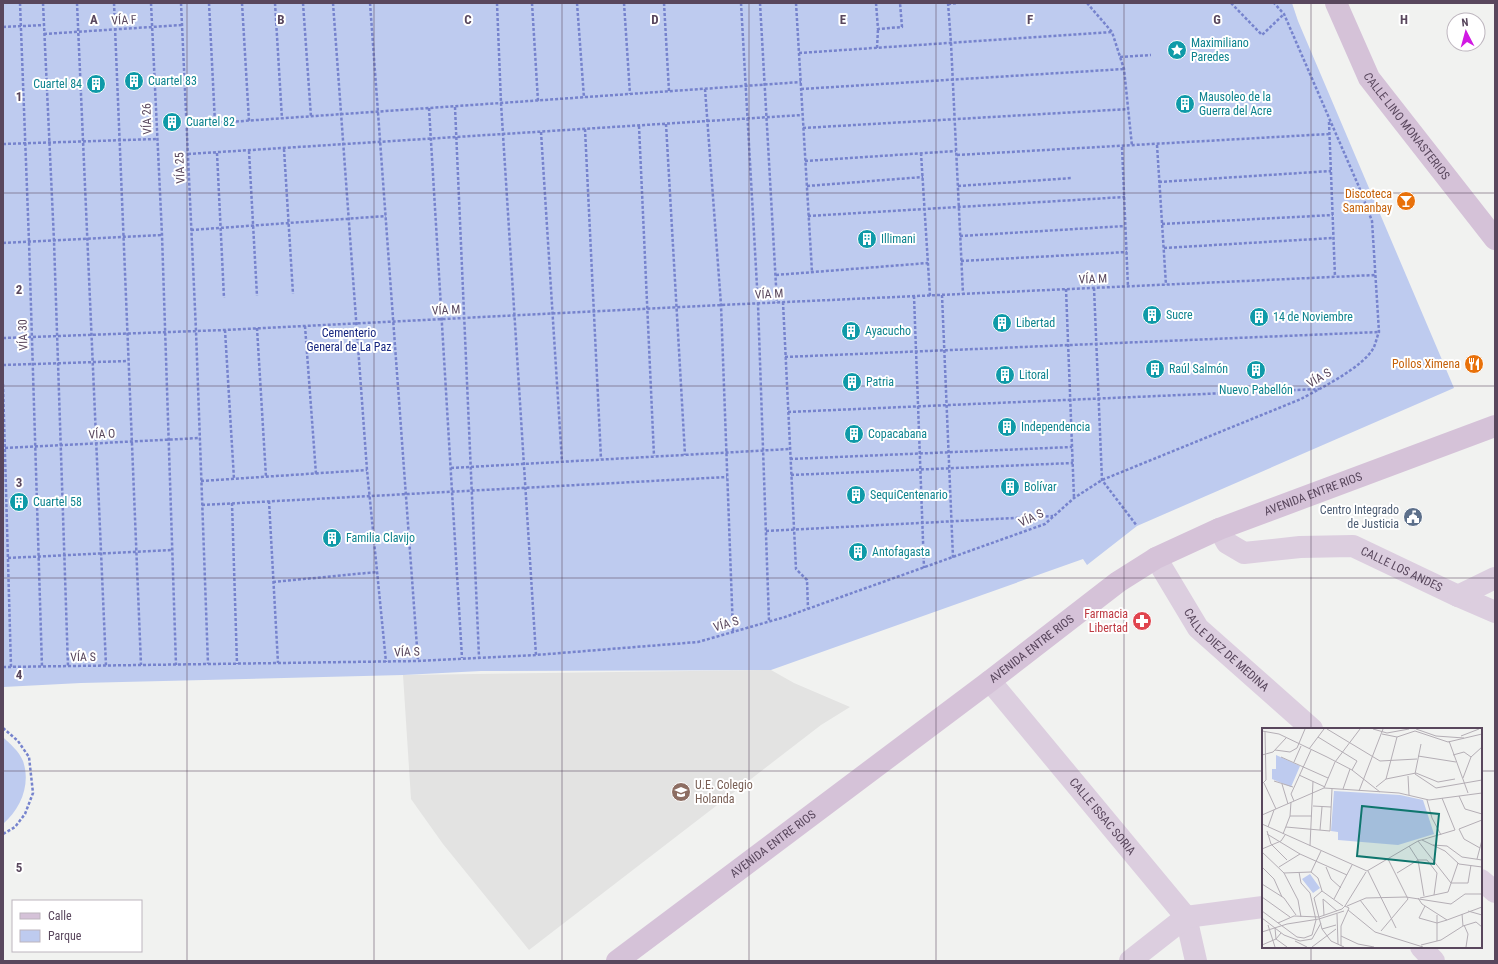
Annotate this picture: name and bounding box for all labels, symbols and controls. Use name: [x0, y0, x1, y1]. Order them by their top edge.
street label: VÍA F: [111, 11, 137, 28]
text: A: [90, 12, 98, 27]
text: B: [277, 12, 285, 27]
text: C: [464, 12, 472, 27]
text: D: [651, 12, 659, 27]
text: E: [840, 12, 847, 27]
text: F: [1027, 12, 1033, 27]
text: G: [1213, 12, 1221, 27]
text: H: [1400, 12, 1408, 27]
north arrow: [1446, 12, 1486, 52]
text: N: [1461, 16, 1469, 29]
place label: Maximiliano Paredes: [1191, 36, 1249, 64]
place icon: Maximiliano Paredes: [1166, 39, 1188, 61]
building icon: Cuartel 83: [123, 70, 145, 92]
street label: CALLE LINO MONASTERIOS: [1361, 71, 1453, 182]
building icon: Cuartel 84: [85, 73, 107, 95]
place label: Cuartel 83: [148, 74, 197, 88]
place label: Cuartel 84: [33, 77, 82, 91]
text: 1: [16, 89, 22, 104]
place label: Mausoleo de la Guerra del Acre: [1199, 90, 1272, 118]
building icon: Mausoleo de la Guerra del Acre: [1174, 93, 1196, 115]
street label: VÍA 26: [138, 103, 155, 135]
building icon: Cuartel 82: [161, 111, 183, 133]
place label: Cuartel 82: [186, 115, 235, 129]
street label: VÍA 25: [171, 152, 188, 184]
place label: Discoteca Samanbay: [1343, 187, 1392, 215]
bar icon: Discoteca Samanbay: [1395, 190, 1417, 212]
building icon: Illimani: [856, 228, 878, 250]
place label: Illimani: [881, 232, 916, 246]
street label: VÍA M: [1078, 271, 1108, 286]
text: 2: [16, 282, 23, 297]
street label: VÍA M: [754, 285, 784, 302]
street label: VÍA M: [431, 301, 461, 318]
building icon: Sucre: [1141, 304, 1163, 326]
building icon: 14 de Noviembre: [1248, 306, 1270, 328]
place label: Sucre: [1166, 308, 1193, 322]
place label: 14 de Noviembre: [1273, 310, 1353, 324]
building icon: Libertad: [991, 312, 1013, 334]
place label: Libertad: [1016, 316, 1055, 330]
street label: VÍA 30: [14, 319, 31, 351]
building icon: Ayacucho: [840, 320, 862, 342]
place label: Ayacucho: [865, 324, 911, 338]
park label: Cementerio General de La Paz: [307, 326, 391, 354]
restaurant icon: Pollos Ximena: [1463, 353, 1485, 375]
place label: Pollos Ximena: [1392, 357, 1460, 371]
building icon: Raúl Salmón: [1144, 358, 1166, 380]
building icon: Nuevo Pabellón: [1245, 359, 1267, 381]
place label: Raúl Salmón: [1169, 362, 1228, 376]
building icon: Litoral: [994, 364, 1016, 386]
street label: VÍA S: [1304, 365, 1334, 391]
place label: Litoral: [1019, 368, 1049, 382]
building icon: Patria: [841, 371, 863, 393]
place label: Patria: [866, 375, 894, 389]
place label: Nuevo Pabellón: [1219, 383, 1293, 397]
building icon: Independencia: [996, 416, 1018, 438]
place label: Independencia: [1021, 420, 1090, 434]
building icon: Copacabana: [843, 423, 865, 445]
street label: VÍA O: [88, 425, 116, 442]
place label: Copacabana: [868, 427, 927, 441]
street label: AVENIDA ENTRE RIOS: [1262, 469, 1364, 519]
text: 3: [16, 475, 22, 490]
building icon: Bolívar: [999, 476, 1021, 498]
place label: Bolívar: [1024, 480, 1057, 494]
building icon: SequiCentenario: [845, 484, 867, 506]
place label: SequiCentenario: [870, 488, 948, 502]
building icon: Cuartel 58: [8, 491, 30, 513]
place label: Cuartel 58: [33, 495, 82, 509]
place label: Centro Integrado de Justicia: [1320, 503, 1399, 531]
street label: VÍA S: [1016, 505, 1046, 530]
public building icon: Centro Integrado de Justicia: [1402, 506, 1424, 528]
building icon: Familia Clavijo: [321, 527, 343, 549]
place label: Familia Clavijo: [346, 531, 415, 545]
building icon: Antofagasta: [847, 541, 869, 563]
street label: CALLE LOS ANDES: [1358, 544, 1445, 595]
place label: Antofagasta: [872, 545, 930, 559]
street label: CALLE DIEZ DE MEDINA: [1181, 606, 1272, 694]
place label: Farmacia Libertad: [1084, 607, 1128, 635]
pharmacy icon: Farmacia Libertad: [1131, 610, 1153, 632]
street label: AVENIDA ENTRE RIOS: [986, 612, 1077, 686]
street label: VÍA S: [711, 613, 740, 634]
street label: VÍA S: [394, 644, 420, 659]
street label: VÍA S: [70, 649, 96, 664]
text: 4: [16, 667, 23, 682]
inset map: [1262, 728, 1482, 948]
street label: CALLE ISSAC SORIA: [1066, 775, 1138, 858]
place label: U.E. Colegio Holanda: [695, 778, 753, 806]
school or university icon: U.E. Colegio Holanda: [670, 781, 692, 803]
street label: AVENIDA ENTRE RIOS: [727, 807, 819, 881]
text: 5: [16, 860, 23, 875]
legend: [12, 900, 142, 952]
text: Calle: [48, 909, 72, 923]
text: Parque: [48, 929, 82, 943]

